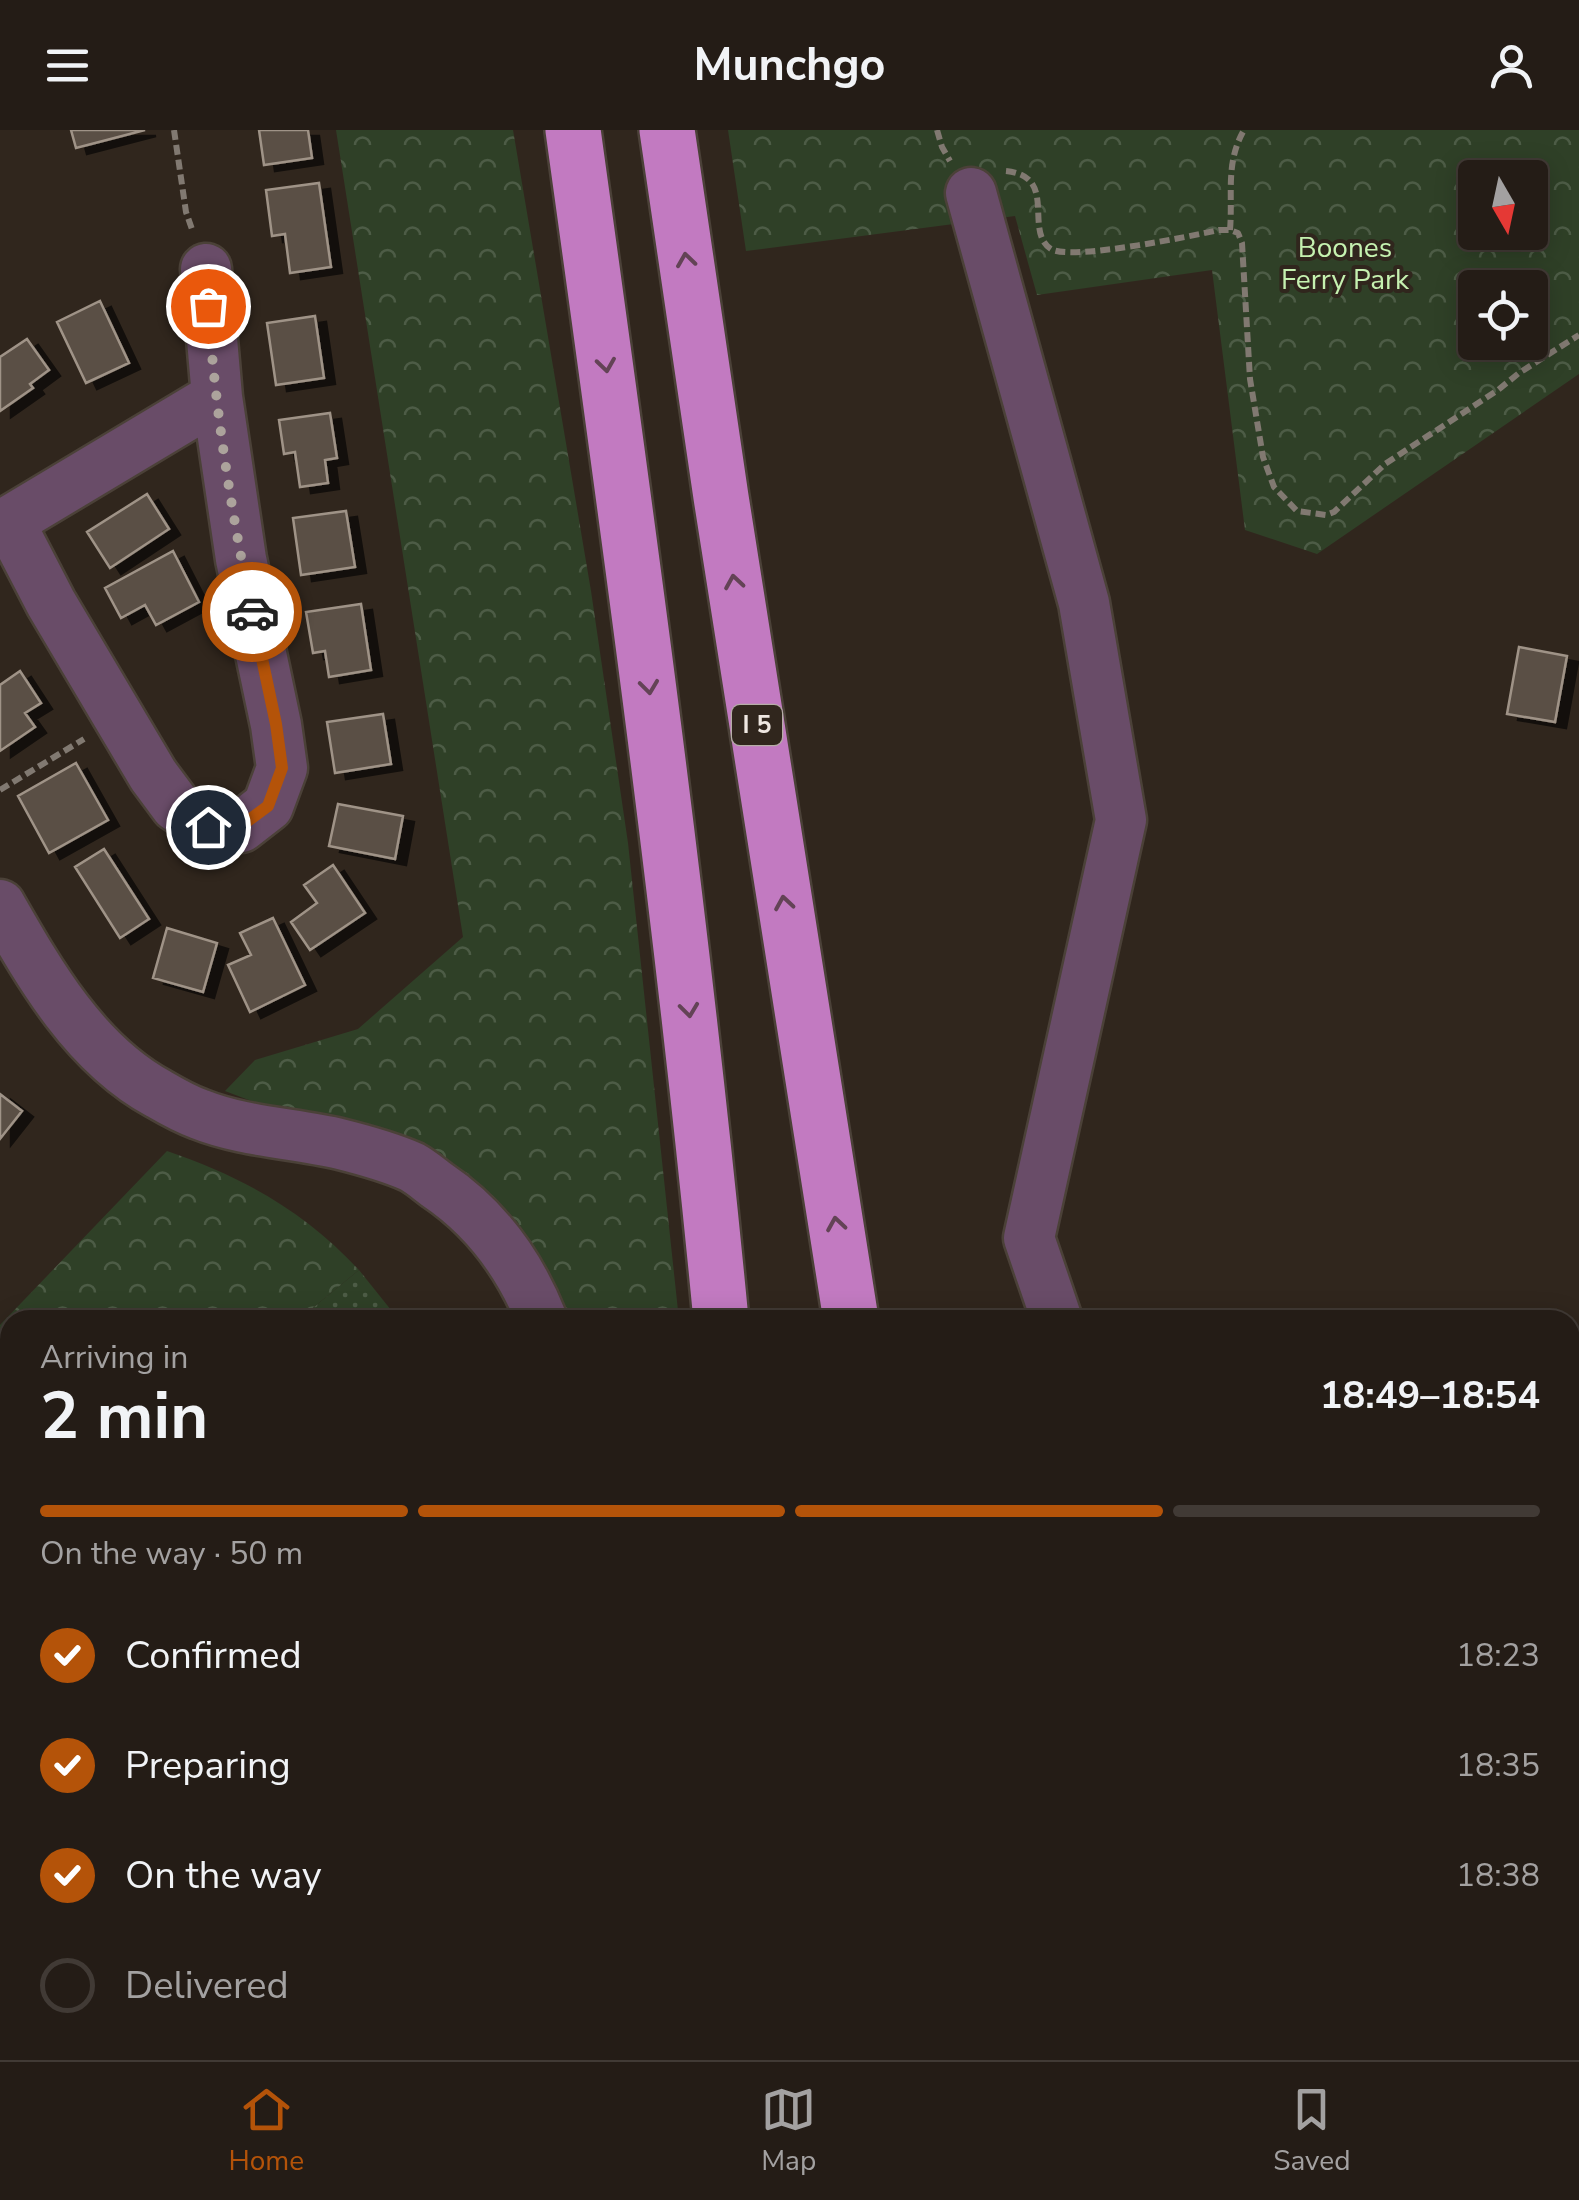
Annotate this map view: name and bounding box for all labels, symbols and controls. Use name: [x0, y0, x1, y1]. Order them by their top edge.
text: Munchgo: [693, 35, 886, 96]
icon: menu: [40, 38, 95, 93]
icon: person: [1484, 38, 1539, 93]
north arrow: [1458, 160, 1548, 250]
map controls: [1458, 160, 1548, 360]
park label: Boones Ferry Park: [1281, 229, 1410, 299]
one-way arrow: [677, 252, 698, 269]
pin: [166, 264, 251, 349]
button: locate: [1458, 270, 1548, 360]
icon: bag: [181, 279, 236, 334]
one-way arrow: [594, 357, 615, 374]
courier: [202, 562, 302, 662]
one-way arrow: [724, 573, 745, 590]
icon: car: [225, 585, 280, 640]
one-way arrow: [637, 679, 658, 696]
road number: I 5: [732, 705, 782, 745]
pin: [166, 785, 251, 870]
icon: home: [181, 800, 236, 855]
one-way arrow: [775, 895, 796, 911]
one-way arrow: [678, 1002, 699, 1018]
one-way arrow: [826, 1215, 847, 1232]
text: Arriving in: [40, 1336, 188, 1379]
text: 18:49–18:54: [1320, 1370, 1540, 1421]
text: 2 min: [40, 1372, 208, 1461]
text: On the way · 50 m: [40, 1532, 303, 1575]
icon: check: [40, 1628, 95, 1683]
text: Confirmed: [125, 1630, 302, 1681]
text: 18:23: [1456, 1634, 1540, 1677]
icon: check: [40, 1738, 95, 1793]
text: Preparing: [125, 1740, 291, 1791]
text: 18:35: [1456, 1744, 1540, 1787]
icon: check: [40, 1848, 95, 1903]
text: On the way: [125, 1850, 321, 1901]
text: 18:38: [1456, 1854, 1540, 1897]
text: Delivered: [125, 1960, 289, 2011]
tab: Home: [228, 2082, 304, 2180]
tab: Map: [761, 2082, 816, 2180]
tab: Saved: [1273, 2082, 1351, 2180]

